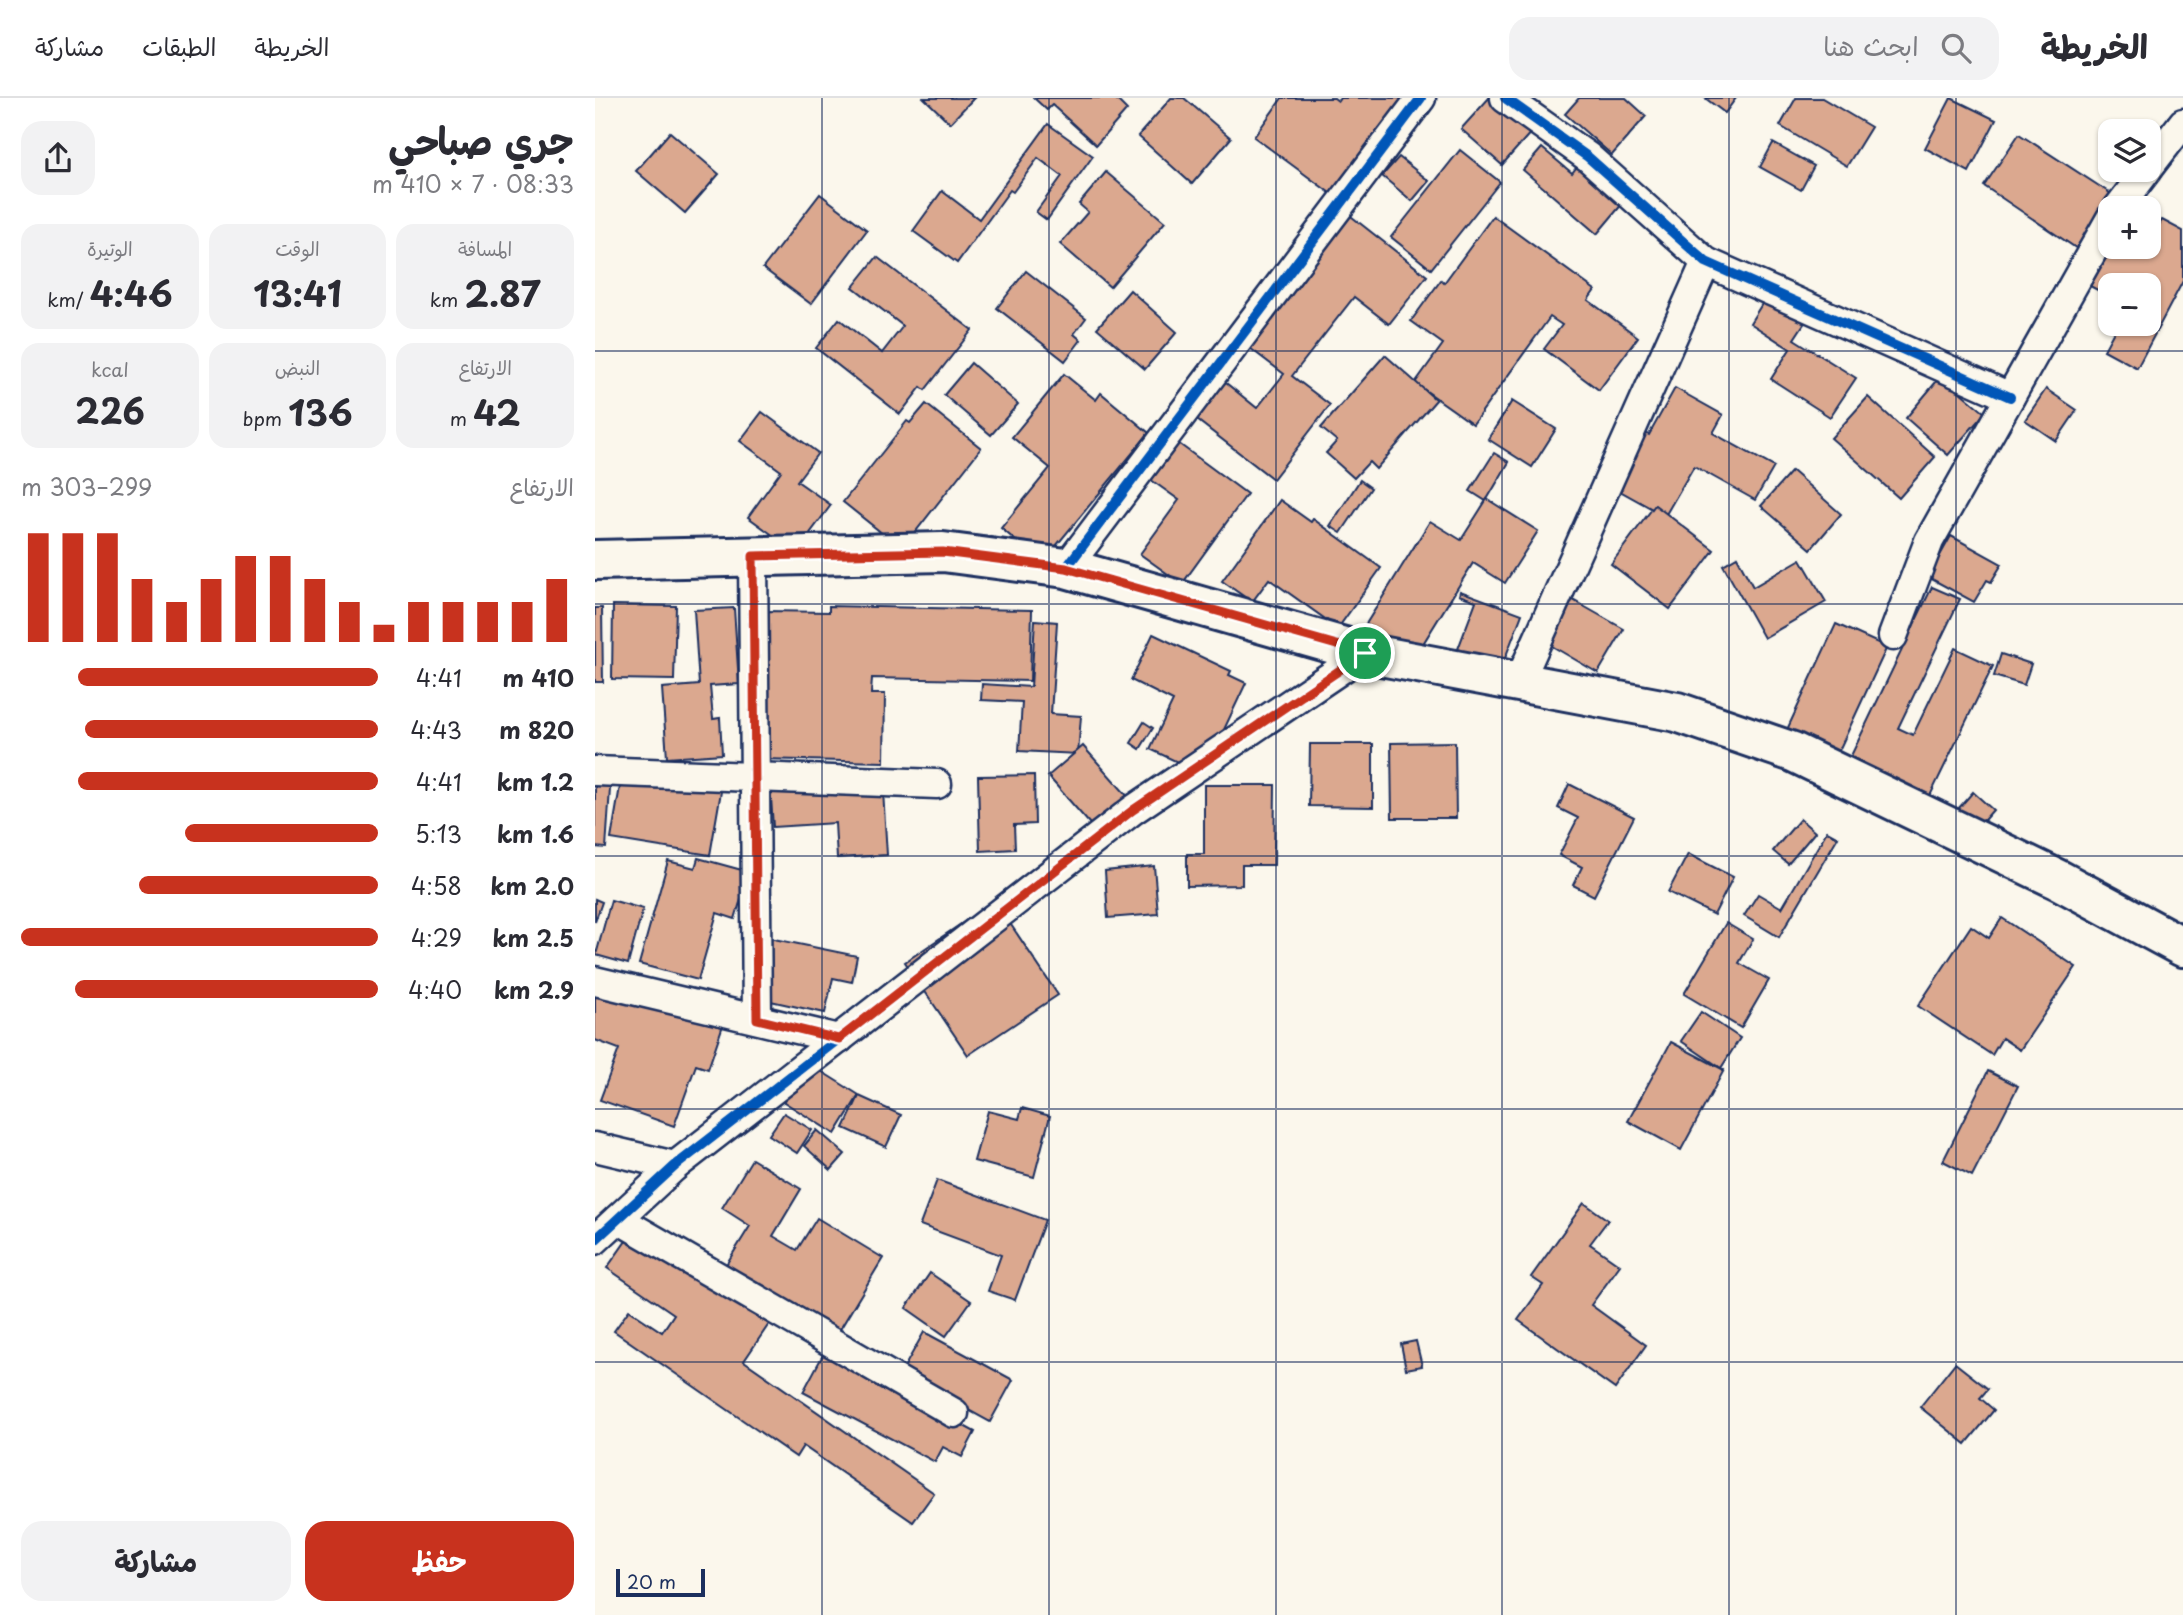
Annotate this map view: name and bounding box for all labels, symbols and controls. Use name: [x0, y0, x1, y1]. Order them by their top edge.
search box: [1509, 17, 1999, 80]
text: الخريطة: [2041, 20, 2148, 70]
text: ابحث هنا: [1823, 26, 1919, 65]
text: مشاركة: [35, 28, 104, 64]
text: الطبقات: [142, 28, 217, 64]
text: الخريطة: [255, 28, 329, 64]
icon: search: [1937, 29, 1975, 67]
text: جري صباحي: [388, 111, 574, 168]
map controls: [2098, 119, 2161, 336]
button: layers: [2098, 119, 2161, 182]
button: share: [21, 121, 95, 195]
text: 08:33 · 7 × 410 m: [372, 166, 574, 201]
button: +: [2098, 196, 2161, 259]
text: الوتيرة: [87, 234, 133, 262]
text: الوقت: [275, 234, 320, 262]
text: المسافة: [458, 234, 512, 262]
text: 4:46: [90, 266, 173, 319]
text: 13:41: [253, 266, 342, 319]
text: 2.87: [464, 266, 541, 319]
button: −: [2098, 273, 2161, 336]
text: /km: [47, 285, 90, 313]
text: km: [430, 285, 464, 313]
text: النبض: [275, 353, 320, 381]
text: الارتفاع: [459, 353, 512, 381]
text: kcal: [91, 355, 129, 383]
text: 226: [75, 383, 145, 436]
text: 136: [288, 385, 353, 438]
text: 42: [473, 385, 521, 438]
text: bpm: [242, 404, 288, 432]
text: m: [450, 404, 473, 432]
text: 299–303 m: [21, 469, 153, 504]
text: الارتفاع: [510, 469, 574, 504]
pin: [1335, 623, 1395, 683]
icon: arrive: [1346, 634, 1384, 672]
text: 4:41: [416, 660, 462, 695]
text: 410 m: [503, 660, 574, 695]
text: 4:43: [410, 712, 462, 747]
text: 820 m: [499, 712, 574, 747]
text: 4:41: [416, 764, 462, 799]
text: 1.2 km: [497, 764, 574, 799]
text: 5:13: [415, 816, 462, 851]
text: 1.6 km: [497, 816, 574, 851]
text: 4:58: [411, 868, 462, 903]
text: 2.0 km: [490, 868, 574, 903]
text: 4:29: [411, 920, 462, 955]
text: 2.5 km: [493, 920, 574, 955]
text: 4:40: [408, 972, 462, 1007]
text: 2.9 km: [494, 972, 574, 1007]
button: مشاركة: [21, 1521, 291, 1601]
button: حفظ: [305, 1521, 574, 1601]
scale bar: [616, 1566, 705, 1598]
text: 20 m: [627, 1567, 676, 1595]

